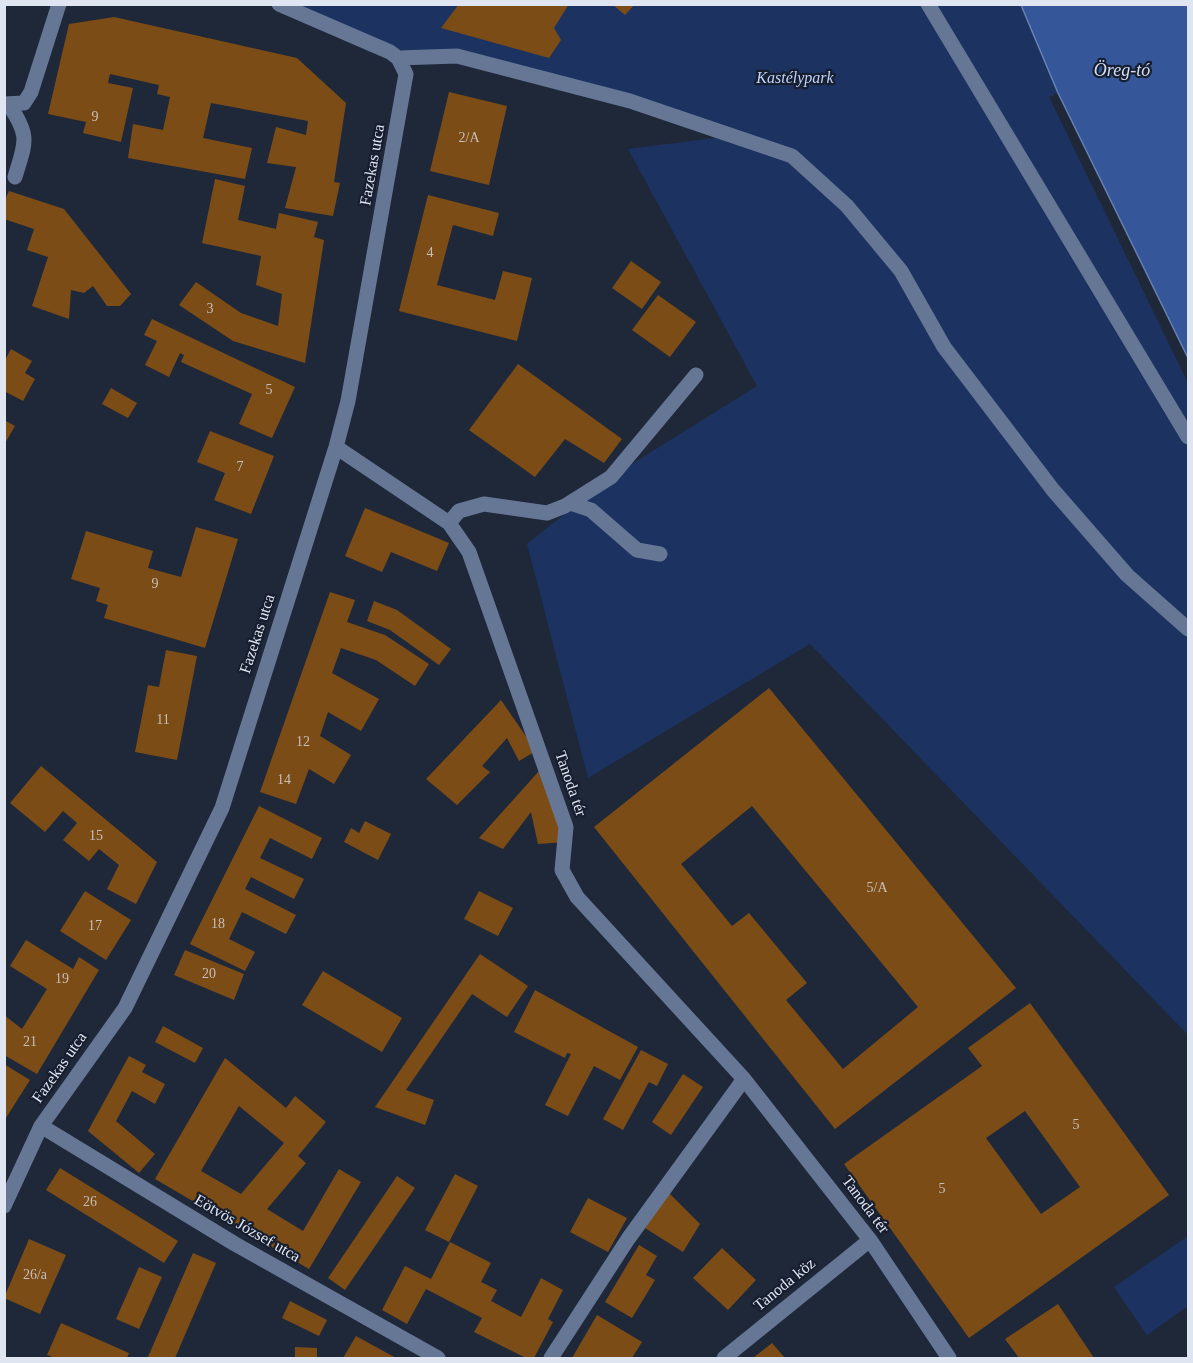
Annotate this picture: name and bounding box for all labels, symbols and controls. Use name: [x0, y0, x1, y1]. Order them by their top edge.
water label: Öreg-tó: [1094, 60, 1150, 82]
park label: Kastélypark: [756, 69, 834, 89]
house number: 9: [92, 109, 98, 125]
street label: Fazekas utca: [356, 123, 390, 207]
house number: 2/A: [458, 130, 480, 146]
house number: 4: [427, 245, 434, 261]
house number: 3: [206, 301, 214, 317]
house number: 5: [266, 382, 272, 398]
house number: 7: [236, 459, 244, 475]
house number: 9: [152, 576, 158, 592]
street label: Fazekas utca: [236, 592, 280, 676]
house number: 11: [156, 712, 170, 728]
house number: 12: [296, 734, 310, 750]
street label: Tanoda tér: [550, 749, 590, 819]
house number: 14: [277, 772, 291, 788]
house number: 15: [89, 828, 103, 844]
house number: 5/A: [866, 880, 888, 896]
house number: 18: [211, 916, 225, 932]
house number: 17: [88, 918, 102, 934]
house number: 20: [202, 966, 216, 982]
house number: 19: [55, 971, 69, 987]
street label: Fazekas utca: [29, 1029, 91, 1107]
house number: 21: [23, 1034, 37, 1050]
house number: 5: [1072, 1117, 1080, 1133]
street label: Tanoda tér: [837, 1172, 893, 1238]
house number: 5: [938, 1181, 946, 1197]
street label: Eötvös József utca: [191, 1191, 303, 1267]
house number: 26: [83, 1194, 97, 1210]
street label: Tanoda köz: [750, 1254, 820, 1316]
house number: 26/a: [23, 1267, 47, 1283]

